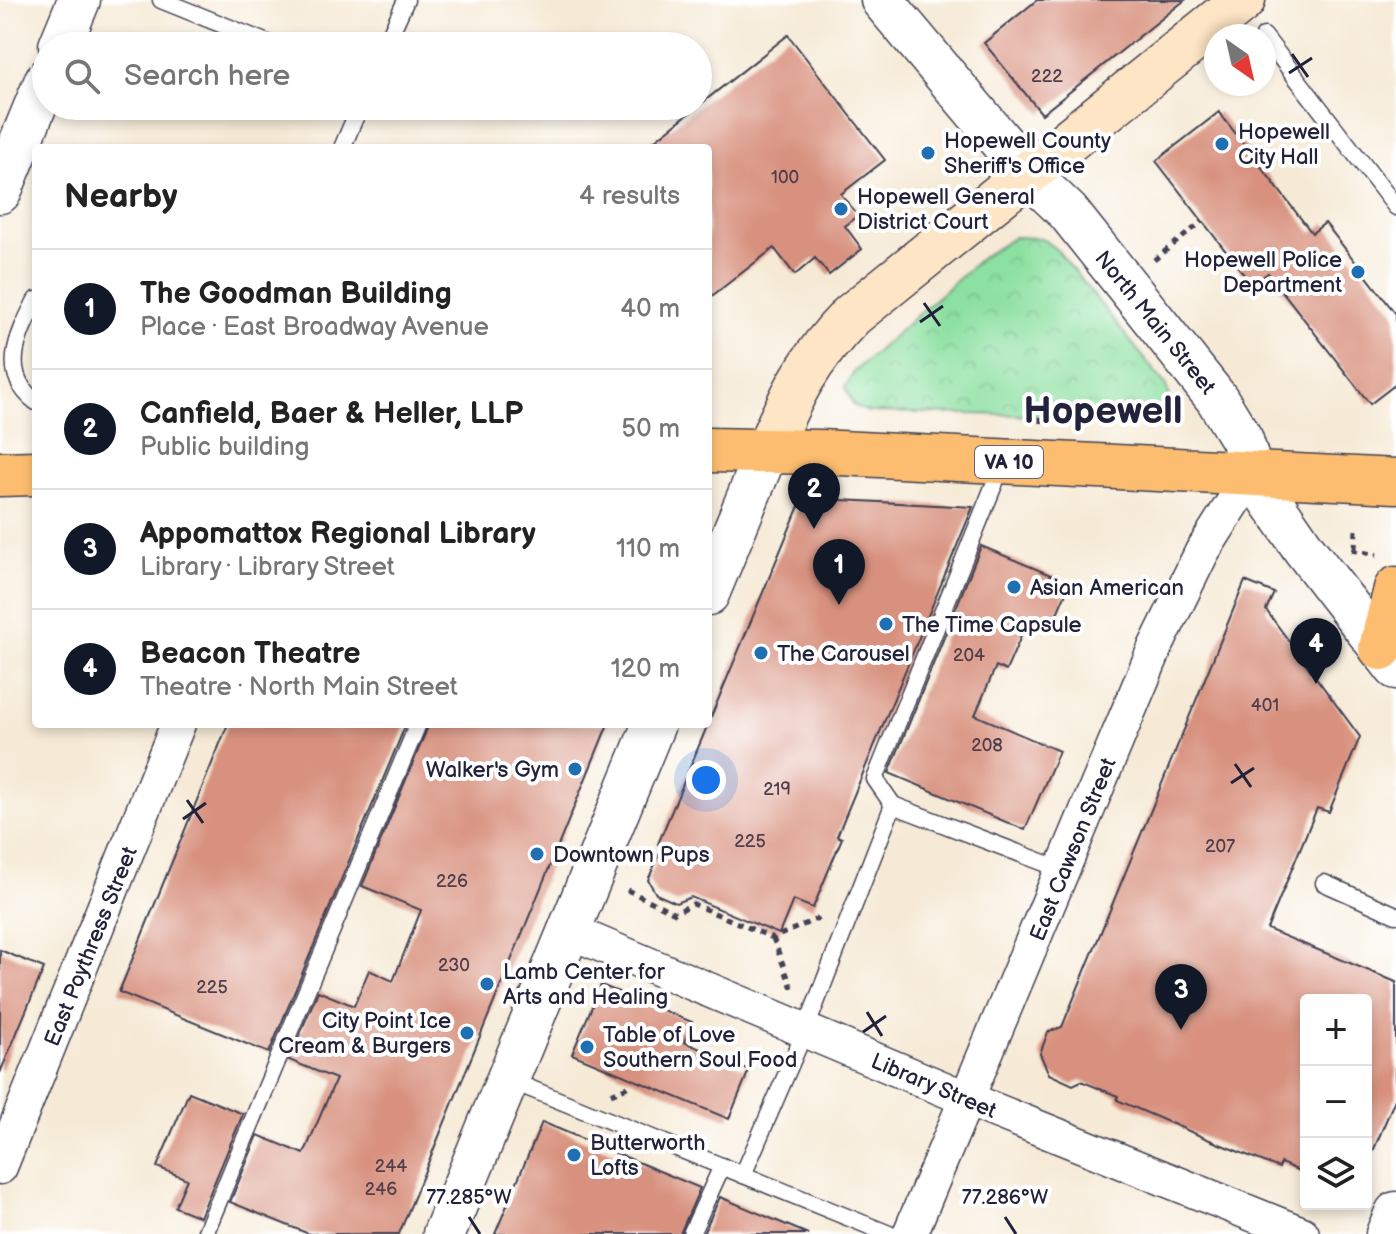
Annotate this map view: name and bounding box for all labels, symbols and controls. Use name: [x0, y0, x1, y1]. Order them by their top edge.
north arrow: [1204, 24, 1276, 96]
search box: [32, 32, 712, 120]
icon: search: [60, 54, 104, 98]
text: Search here: [124, 58, 290, 94]
house number: 222: [1031, 66, 1063, 87]
place label: Hopewell City Hall: [1238, 119, 1330, 171]
place label: Hopewell County Sheriff's Office: [944, 128, 1111, 180]
marker: Hopewell City Hall: [1213, 135, 1231, 153]
marker: Hopewell County Sheriff's Office: [919, 144, 937, 162]
house number: 100: [771, 167, 799, 188]
text: Nearby: [64, 176, 178, 217]
text: 4 results: [579, 181, 680, 212]
place label: Hopewell General District Court: [857, 184, 1035, 236]
marker: Hopewell General District Court: [832, 200, 850, 218]
street label: North Main Street: [1089, 246, 1221, 400]
place label: Hopewell Police Department: [1184, 247, 1342, 299]
marker: Hopewell Police Department: [1349, 263, 1367, 281]
text: The Goodman Building: [140, 276, 452, 312]
text: 1: [85, 294, 95, 325]
text: 40 m: [620, 294, 680, 325]
text: Place · East Broadway Avenue: [140, 312, 489, 343]
district label: Hopewell: [1024, 389, 1182, 434]
text: Canfield, Baer & Heller, LLP: [140, 396, 523, 432]
text: 2: [82, 414, 98, 445]
text: 50 m: [621, 414, 680, 445]
text: Public building: [140, 432, 309, 463]
road number: VA 10: [975, 446, 1043, 478]
pin: 2: [788, 463, 840, 529]
text: Appomattox Regional Library: [140, 516, 536, 552]
text: 3: [82, 534, 98, 565]
text: 110 m: [616, 534, 680, 565]
pin: 1: [813, 539, 865, 605]
text: Library · Library Street: [140, 552, 395, 583]
place label: Asian American: [1030, 575, 1184, 602]
marker: Asian American: [1005, 578, 1023, 596]
place label: The Time Capsule: [902, 612, 1082, 639]
marker: The Time Capsule: [877, 615, 895, 633]
pin: 4: [1290, 618, 1342, 684]
text: Beacon Theatre: [140, 636, 360, 672]
place label: The Carousel: [777, 641, 910, 668]
marker: The Carousel: [752, 644, 770, 662]
house number: 204: [953, 645, 985, 666]
text: 4: [82, 654, 98, 685]
text: 120 m: [611, 654, 680, 685]
text: Theatre · North Main Street: [140, 672, 458, 703]
house number: 401: [1251, 695, 1279, 716]
house number: 208: [971, 735, 1003, 756]
street label: East Cawson Street: [1024, 754, 1123, 945]
place label: Walker's Gym: [426, 757, 559, 784]
marker: Walker's Gym: [566, 760, 584, 778]
your location: [686, 760, 726, 800]
house number: 219: [763, 779, 791, 800]
house number: 225: [734, 831, 766, 852]
house number: 207: [1205, 836, 1235, 857]
place label: Downtown Pups: [553, 842, 710, 869]
street label: East Poythress Street: [39, 843, 144, 1050]
marker: Downtown Pups: [528, 845, 546, 863]
house number: 226: [436, 871, 468, 892]
house number: 230: [438, 955, 470, 976]
place label: Lamb Center for Arts and Healing: [503, 959, 668, 1011]
pin: 3: [1155, 964, 1207, 1030]
marker: Lamb Center for Arts and Healing: [478, 975, 496, 993]
house number: 225: [196, 977, 228, 998]
map controls: [1300, 994, 1372, 1210]
button: +: [1300, 994, 1372, 1066]
place label: City Point Ice Cream & Burgers: [278, 1008, 451, 1060]
place label: Table of Love Southern Soul Food: [603, 1022, 797, 1074]
marker: City Point Ice Cream & Burgers: [458, 1024, 476, 1042]
marker: Table of Love Southern Soul Food: [578, 1038, 596, 1056]
street label: Library Street: [867, 1048, 1000, 1125]
button: −: [1300, 1066, 1372, 1138]
place label: Butterworth Lofts: [590, 1130, 705, 1182]
button: layers: [1300, 1138, 1372, 1210]
marker: Butterworth Lofts: [565, 1146, 583, 1164]
house number: 244: [375, 1156, 407, 1177]
house number: 246: [365, 1179, 397, 1200]
text: 77.285°W: [426, 1186, 512, 1210]
text: 77.286°W: [962, 1186, 1048, 1210]

